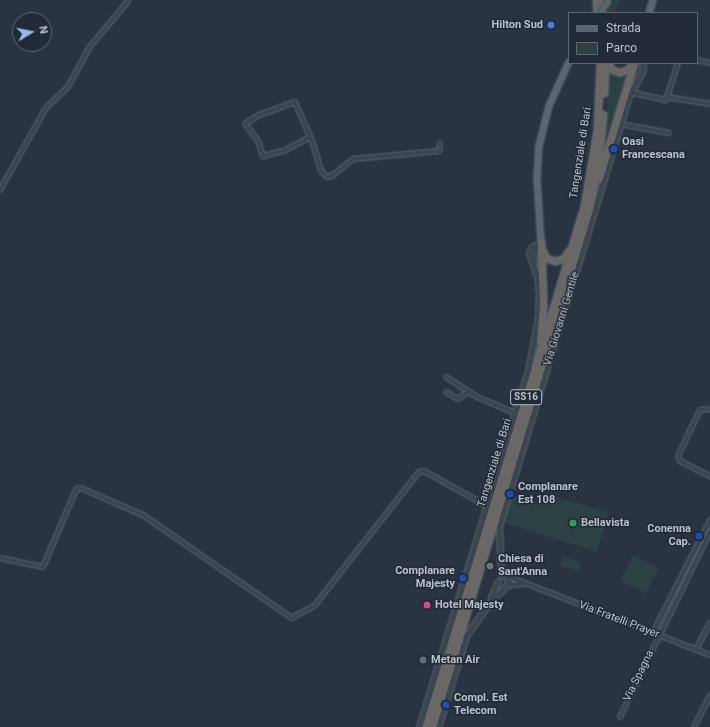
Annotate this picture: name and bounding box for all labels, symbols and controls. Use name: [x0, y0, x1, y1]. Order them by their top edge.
north arrow: [12, 12, 52, 52]
legend: [568, 12, 698, 64]
place label: Hilton Sud: [492, 18, 543, 32]
marker: Hilton Sud: [546, 20, 556, 30]
text: Strada: [606, 21, 641, 35]
text: N: [36, 25, 50, 35]
text: Parco: [606, 41, 637, 55]
street label: Tangenziale di Bari: [567, 106, 595, 200]
place label: Oasi Francescana: [622, 136, 685, 162]
marker: Oasi Francescana: [609, 144, 619, 154]
street label: Via Giovanni Gentile: [541, 270, 583, 368]
road number: SS16: [510, 389, 542, 405]
street label: Tangenziale di Bari: [475, 417, 515, 509]
place label: Complanare Est 108: [518, 481, 578, 507]
marker: Complanare Est 108: [505, 489, 515, 499]
place label: Bellavista: [581, 516, 629, 530]
marker: Bellavista: [568, 518, 578, 528]
place label: Conenna Cap.: [647, 523, 691, 549]
marker: Conenna Cap.: [694, 531, 704, 541]
place label: Chiesa di Sant'Anna: [498, 553, 547, 579]
marker: Chiesa di Sant'Anna: [485, 561, 495, 571]
place label: Complanare Majesty: [395, 565, 455, 591]
marker: Complanare Majesty: [458, 573, 468, 583]
place label: Hotel Majesty: [435, 598, 504, 612]
street label: Via Fratelli Prayer: [577, 599, 661, 641]
marker: Hotel Majesty: [422, 600, 432, 610]
street label: Via Spagna: [621, 648, 657, 704]
place label: Metan Air: [431, 653, 479, 667]
marker: Metan Air: [418, 655, 428, 665]
place label: Compl. Est Telecom: [454, 692, 508, 718]
marker: Compl. Est Telecom: [441, 700, 451, 710]

